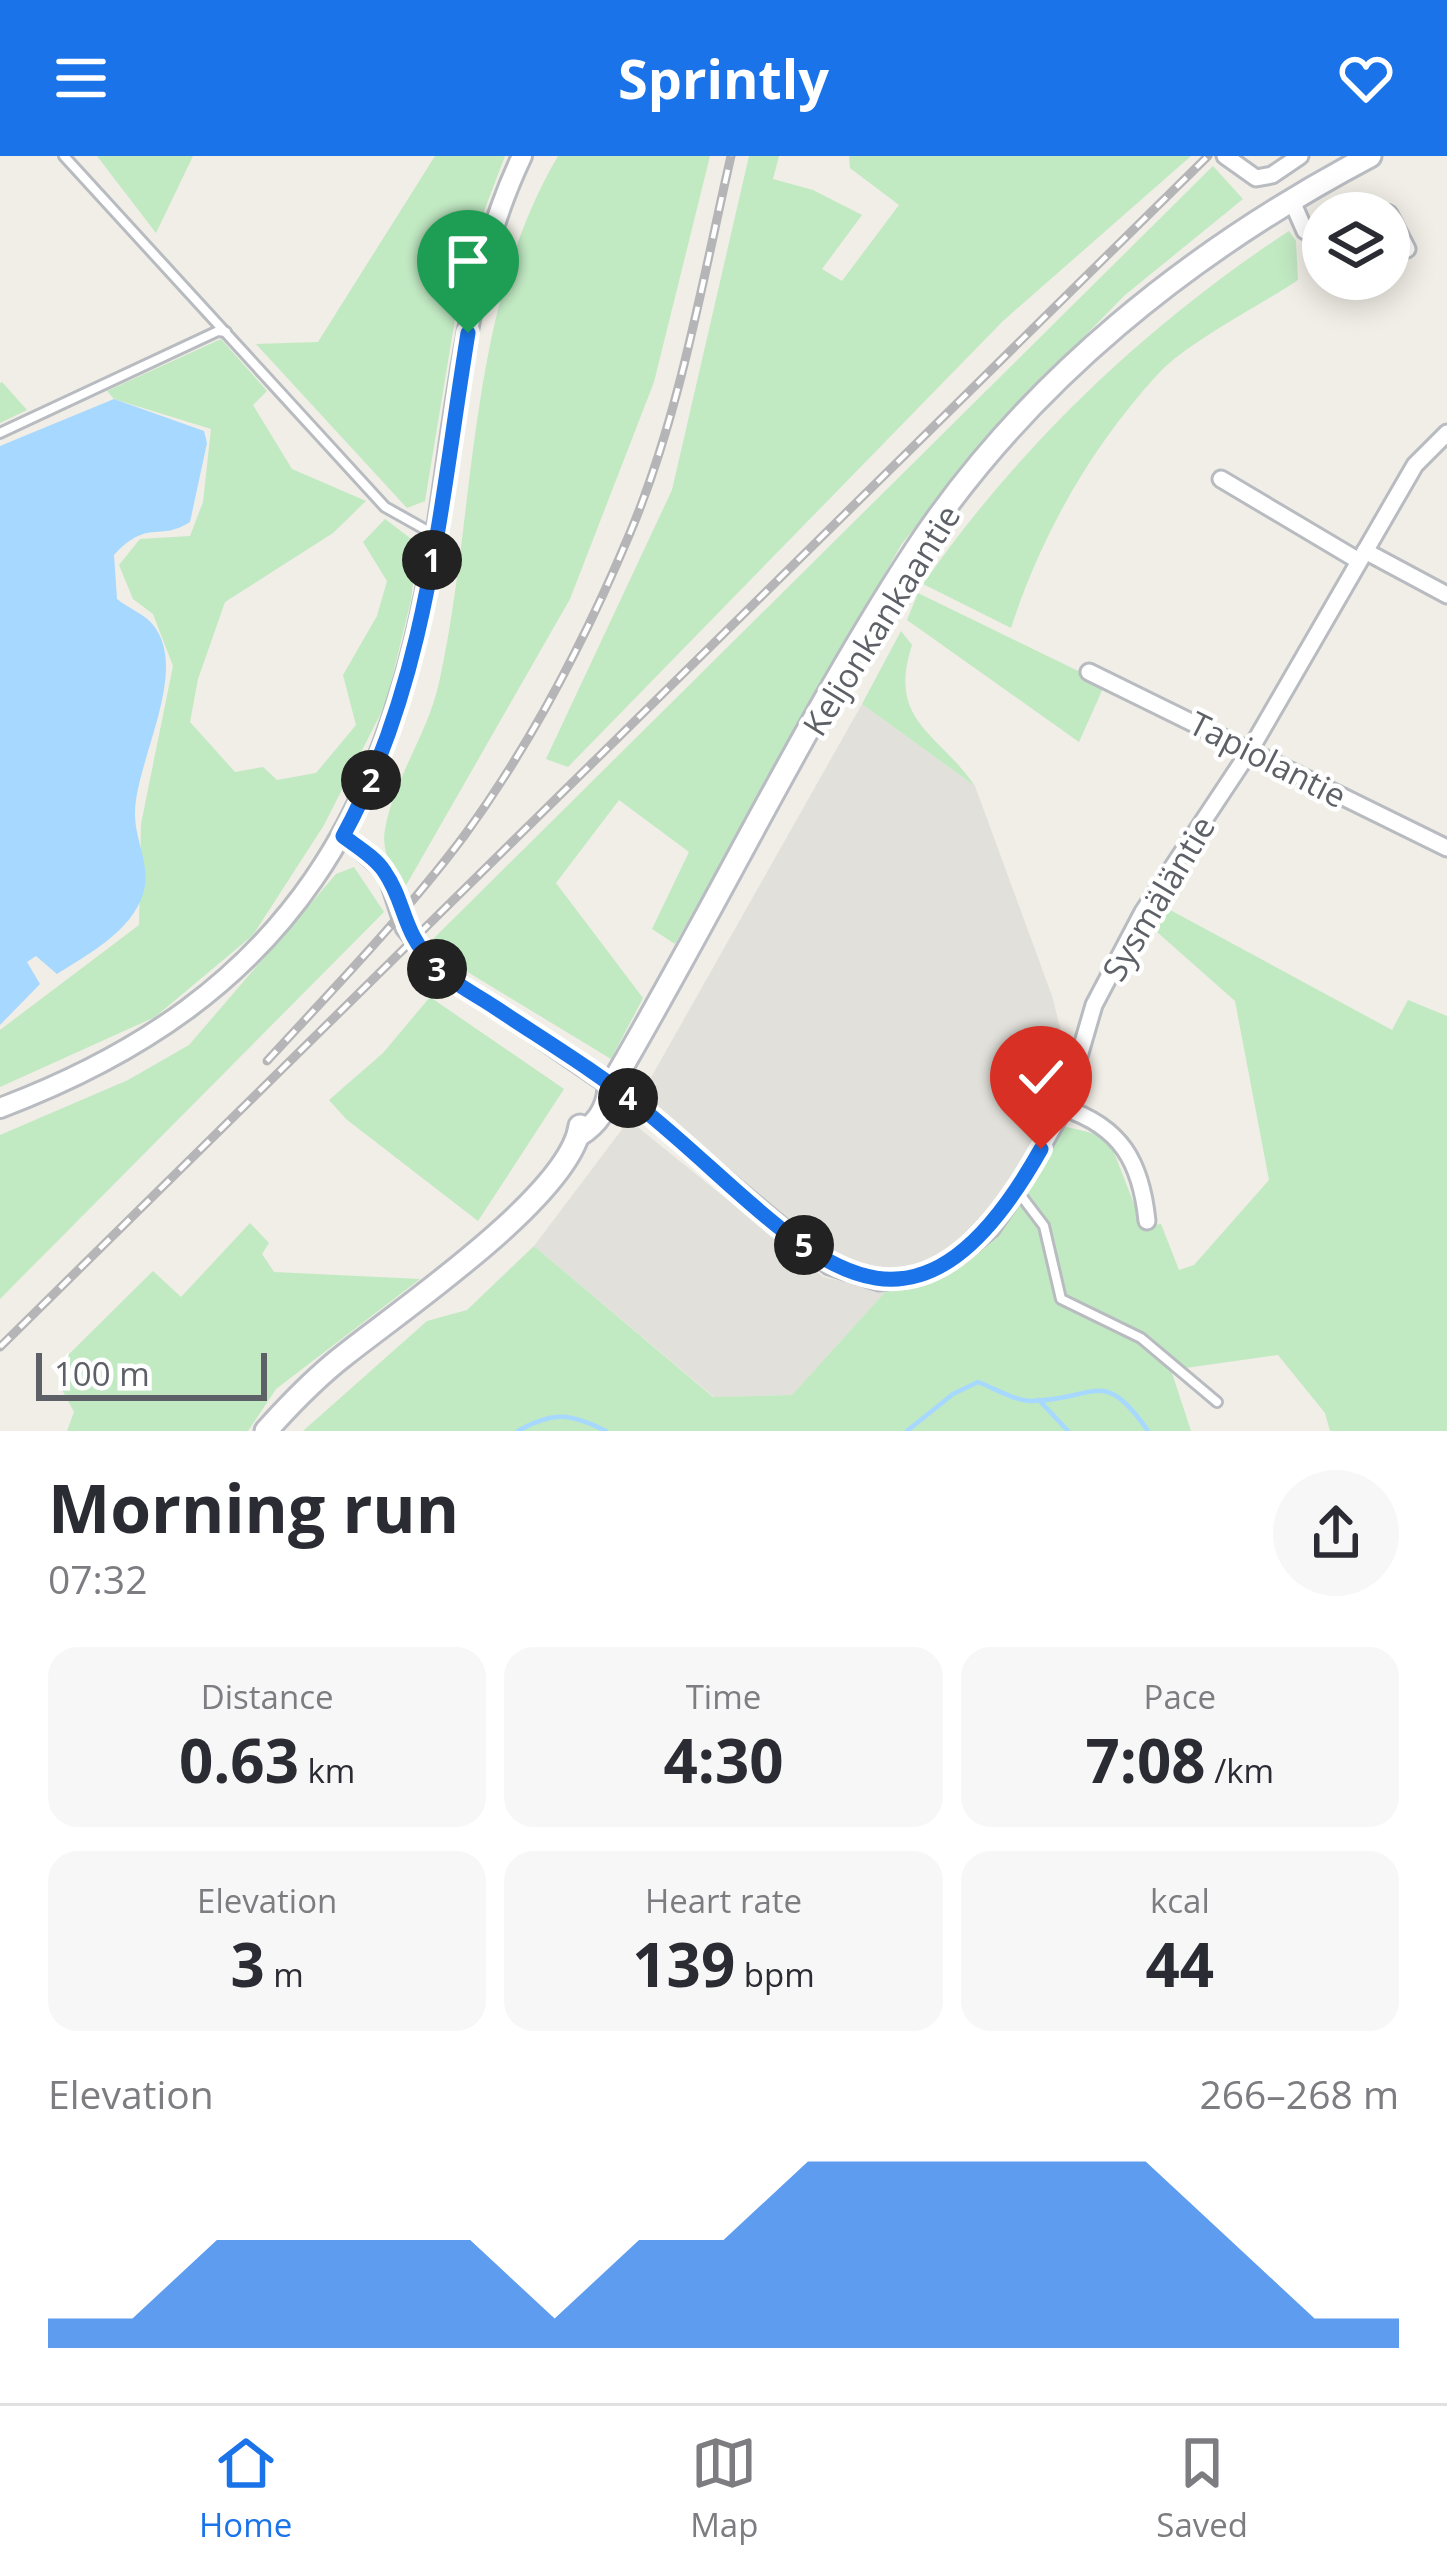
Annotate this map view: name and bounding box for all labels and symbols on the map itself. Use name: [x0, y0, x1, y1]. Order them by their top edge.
pin: [417, 210, 519, 333]
street label: Keljonkankaantie: [792, 496, 970, 744]
pin: 1: [402, 530, 462, 590]
street label: Tapiolantie: [1182, 700, 1354, 818]
pin: 2: [341, 750, 401, 810]
street label: Sysmäläntie: [1091, 807, 1225, 989]
pin: 3: [407, 939, 467, 999]
pin: [990, 1026, 1092, 1149]
pin: 4: [598, 1068, 658, 1128]
pin: 5: [774, 1215, 834, 1275]
scale bar: [36, 1347, 267, 1400]

